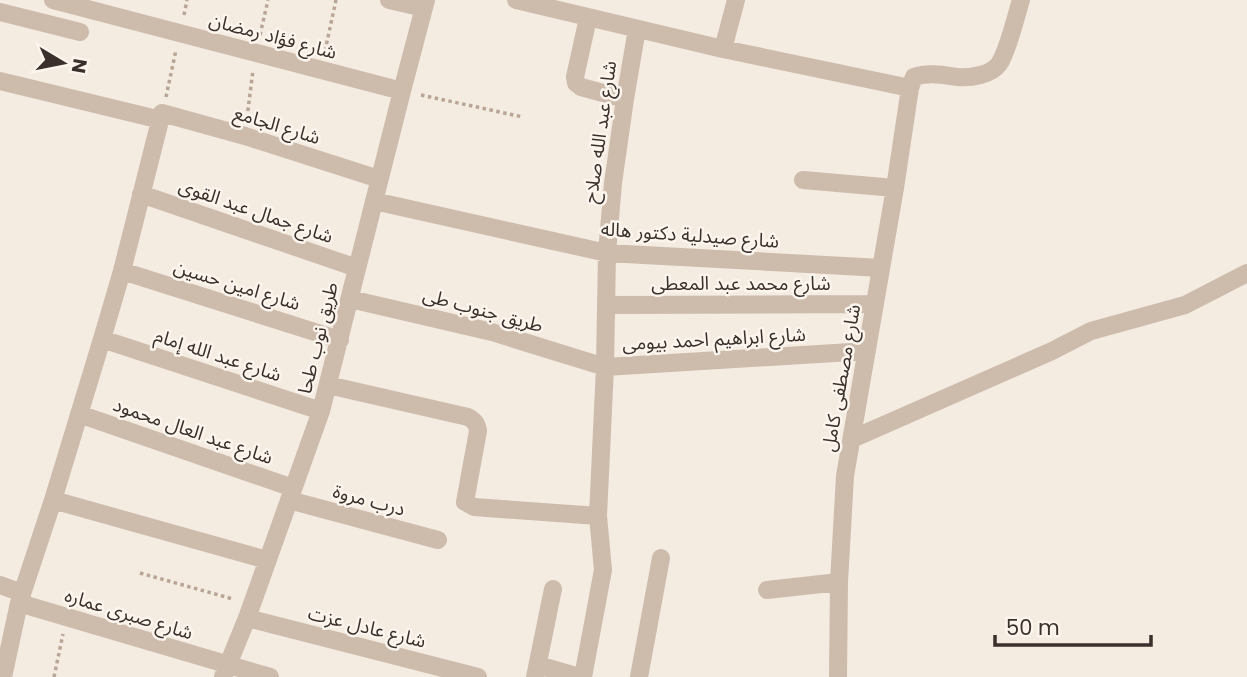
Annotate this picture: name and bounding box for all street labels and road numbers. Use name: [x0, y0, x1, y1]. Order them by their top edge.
street label: شارع فؤاد رمضان: [206, 6, 340, 66]
street label: شارع عبد الله صلاح: [577, 59, 623, 205]
street label: شارع الجامع: [230, 99, 324, 152]
street label: شارع جمال عبد القوى: [175, 172, 337, 250]
street label: شارع صيدلية دكتور هاله: [600, 215, 780, 255]
street label: شارع امين حسين: [170, 253, 304, 317]
street label: شارع محمد عبد المعطى: [651, 270, 831, 297]
street label: طريق نوب طحا: [291, 279, 345, 397]
street label: طريق جنوب طى: [420, 281, 546, 339]
street label: شارع مصطفى كامل: [815, 302, 867, 454]
street label: شارع ابراهيم احمد بيومى: [621, 321, 807, 358]
street label: شارع عبد الله إمام: [151, 322, 285, 389]
street label: شارع عبد العال محمود: [109, 391, 277, 471]
street label: درب مروة: [330, 477, 408, 523]
street label: شارع صبرى عماره: [62, 582, 196, 646]
street label: شارع عادل عزت: [305, 599, 429, 655]

